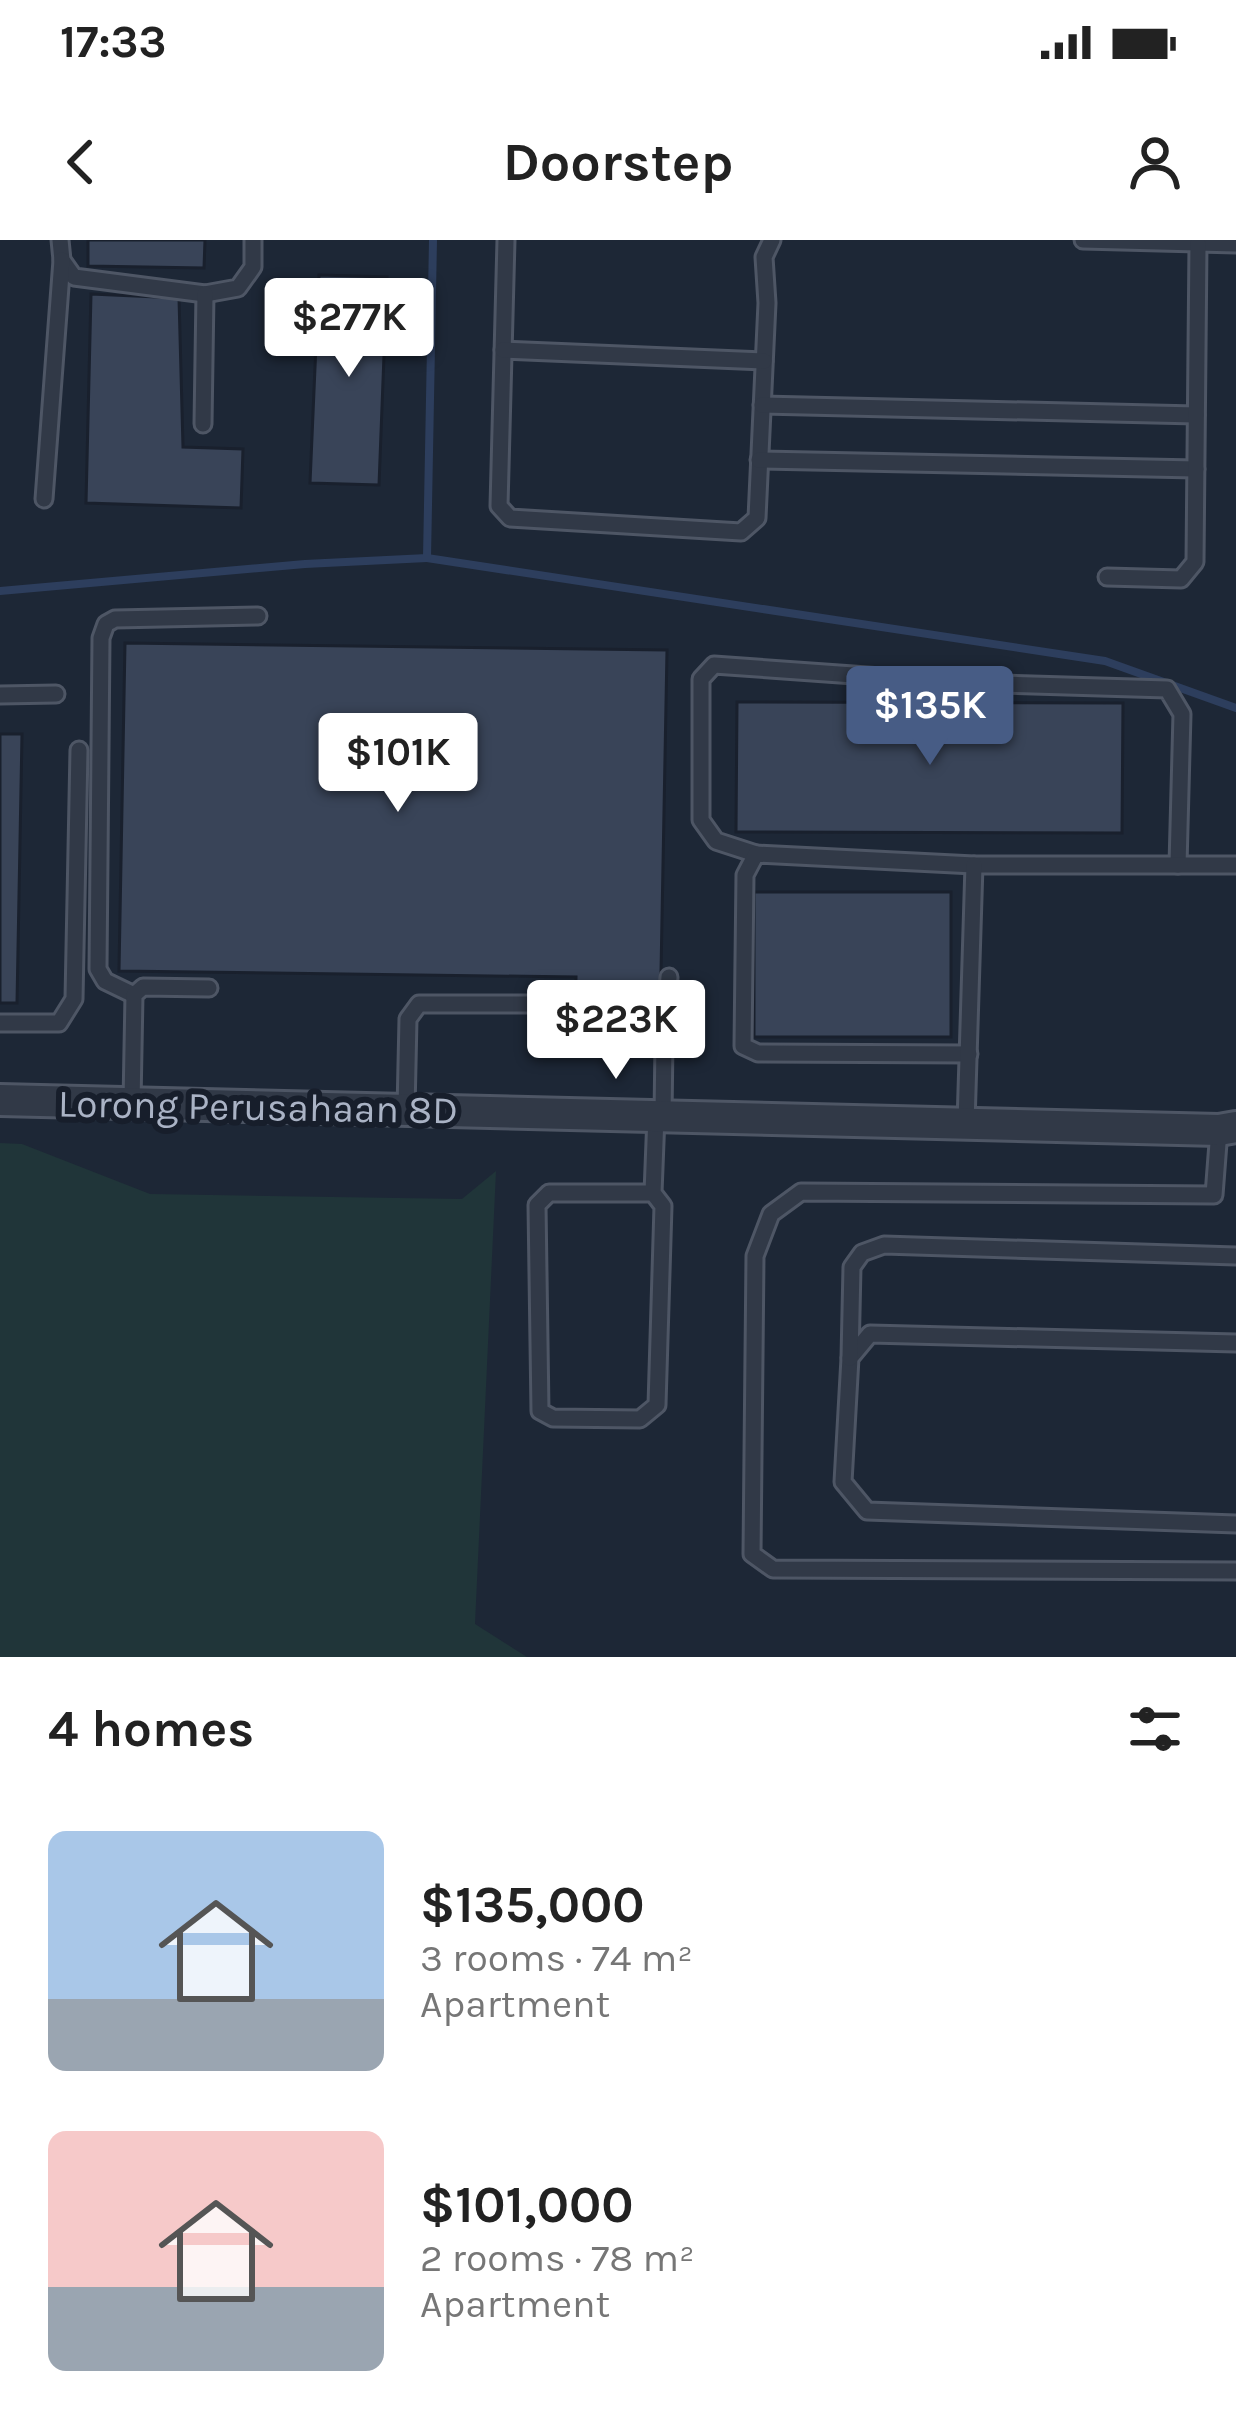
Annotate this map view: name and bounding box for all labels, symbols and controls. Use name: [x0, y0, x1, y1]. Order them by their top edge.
text: 17:33: [60, 16, 167, 68]
icon: back: [48, 129, 114, 195]
icon: person: [1122, 129, 1188, 195]
text: Doorstep: [503, 130, 733, 194]
pin: $277K: [265, 278, 433, 380]
text: $277K: [292, 294, 406, 340]
pin: $135K: [846, 666, 1014, 768]
text: $135K: [873, 682, 987, 728]
pin: $101K: [314, 713, 482, 815]
text: $101K: [346, 729, 450, 775]
pin: $223K: [532, 980, 700, 1082]
text: $223K: [554, 996, 678, 1042]
street label: Lorong Perusahaan 8D: [58, 1081, 458, 1133]
icon: filters: [1122, 1696, 1188, 1762]
text: 4 homes: [48, 1699, 254, 1759]
text: $135,000: [420, 1875, 644, 1935]
icon: home: [144, 1879, 288, 2023]
text: 3 rooms · 74 m²: [420, 1935, 693, 1981]
text: Apartment: [420, 1981, 610, 2027]
text: $101,000: [420, 2175, 633, 2235]
icon: home: [144, 2179, 288, 2323]
text: 2 rooms · 78 m²: [420, 2235, 695, 2281]
text: Apartment: [420, 2281, 610, 2327]

